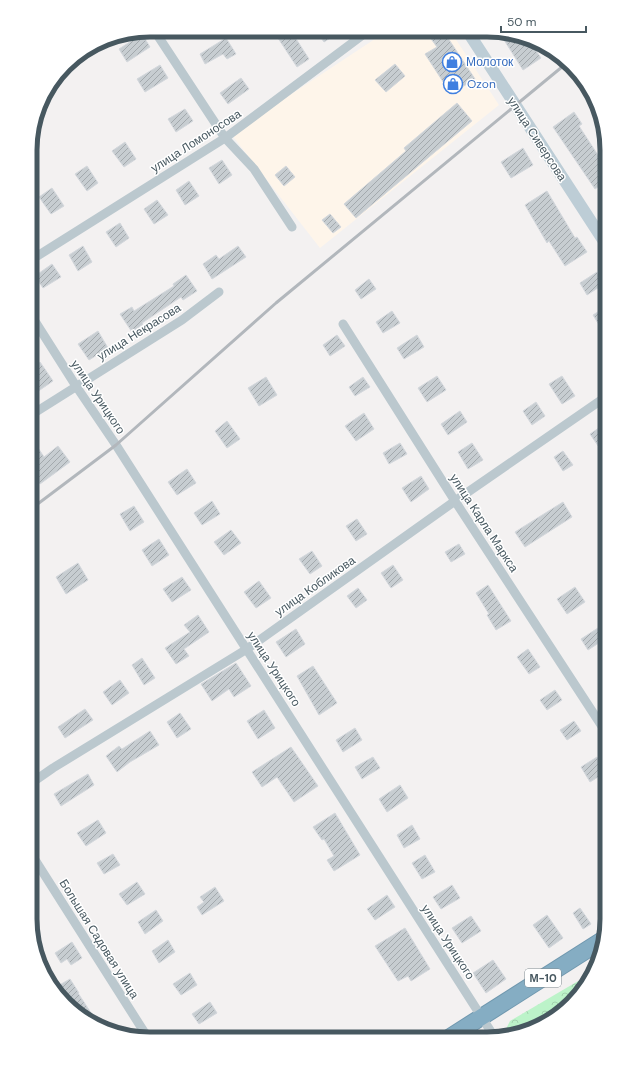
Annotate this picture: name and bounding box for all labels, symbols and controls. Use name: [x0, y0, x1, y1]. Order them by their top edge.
scale bar: [501, 8, 586, 34]
text: 50 m: [507, 14, 536, 30]
shop icon: Молоток: [441, 51, 463, 73]
place label: Молоток: [466, 54, 514, 70]
shop icon: Ozon: [442, 73, 464, 95]
place label: Ozon: [467, 76, 496, 92]
street label: улица Сиверсова: [504, 94, 570, 184]
street label: улица Ломоносова: [148, 106, 245, 176]
street label: улица Некрасова: [94, 300, 184, 364]
street label: улица Урицкого: [67, 357, 129, 438]
street label: улица Карла Маркса: [446, 471, 522, 576]
street label: улица Кобликова: [272, 552, 359, 620]
street label: улица Урицкого: [244, 628, 304, 710]
street label: Большая Садовая улица: [56, 876, 143, 1002]
street label: улица Урицкого: [418, 901, 478, 983]
road number: М-10: [525, 969, 561, 987]

